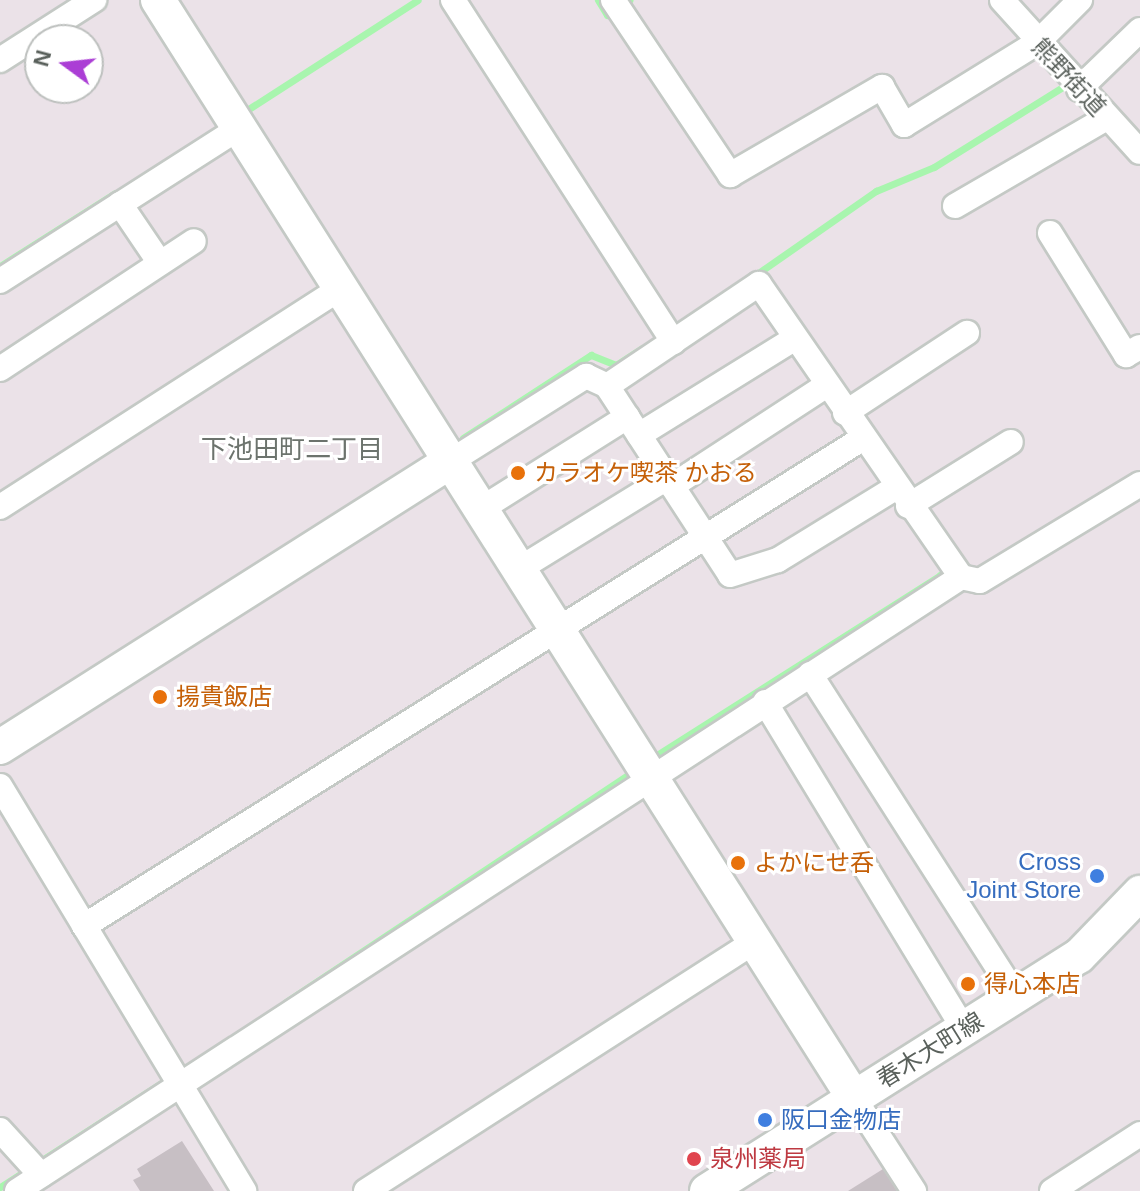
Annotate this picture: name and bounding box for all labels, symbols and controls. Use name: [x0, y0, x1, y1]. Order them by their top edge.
north arrow: [24, 24, 104, 104]
street label: 熊野街道: [1026, 32, 1112, 122]
text: N: [28, 47, 56, 69]
district label: 下池田町二丁目: [201, 434, 383, 466]
place label: カラオケ喫茶 かおる: [534, 459, 757, 487]
marker: カラオケ喫茶 かおる: [509, 464, 527, 482]
place label: 揚貴飯店: [176, 683, 272, 711]
marker: 揚貴飯店: [151, 688, 169, 706]
place label: Cross Joint Store: [966, 848, 1081, 904]
place label: よかにせ呑: [754, 849, 874, 877]
marker: よかにせ呑: [729, 854, 747, 872]
marker: Cross Joint Store: [1088, 867, 1106, 885]
place label: 得心本店: [984, 970, 1080, 998]
marker: 得心本店: [959, 975, 977, 993]
street label: 春木大町線: [871, 1006, 989, 1094]
place label: 阪口金物店: [781, 1106, 901, 1134]
marker: 阪口金物店: [756, 1111, 774, 1129]
place label: 泉州薬局: [710, 1145, 806, 1173]
marker: 泉州薬局: [685, 1150, 703, 1168]

